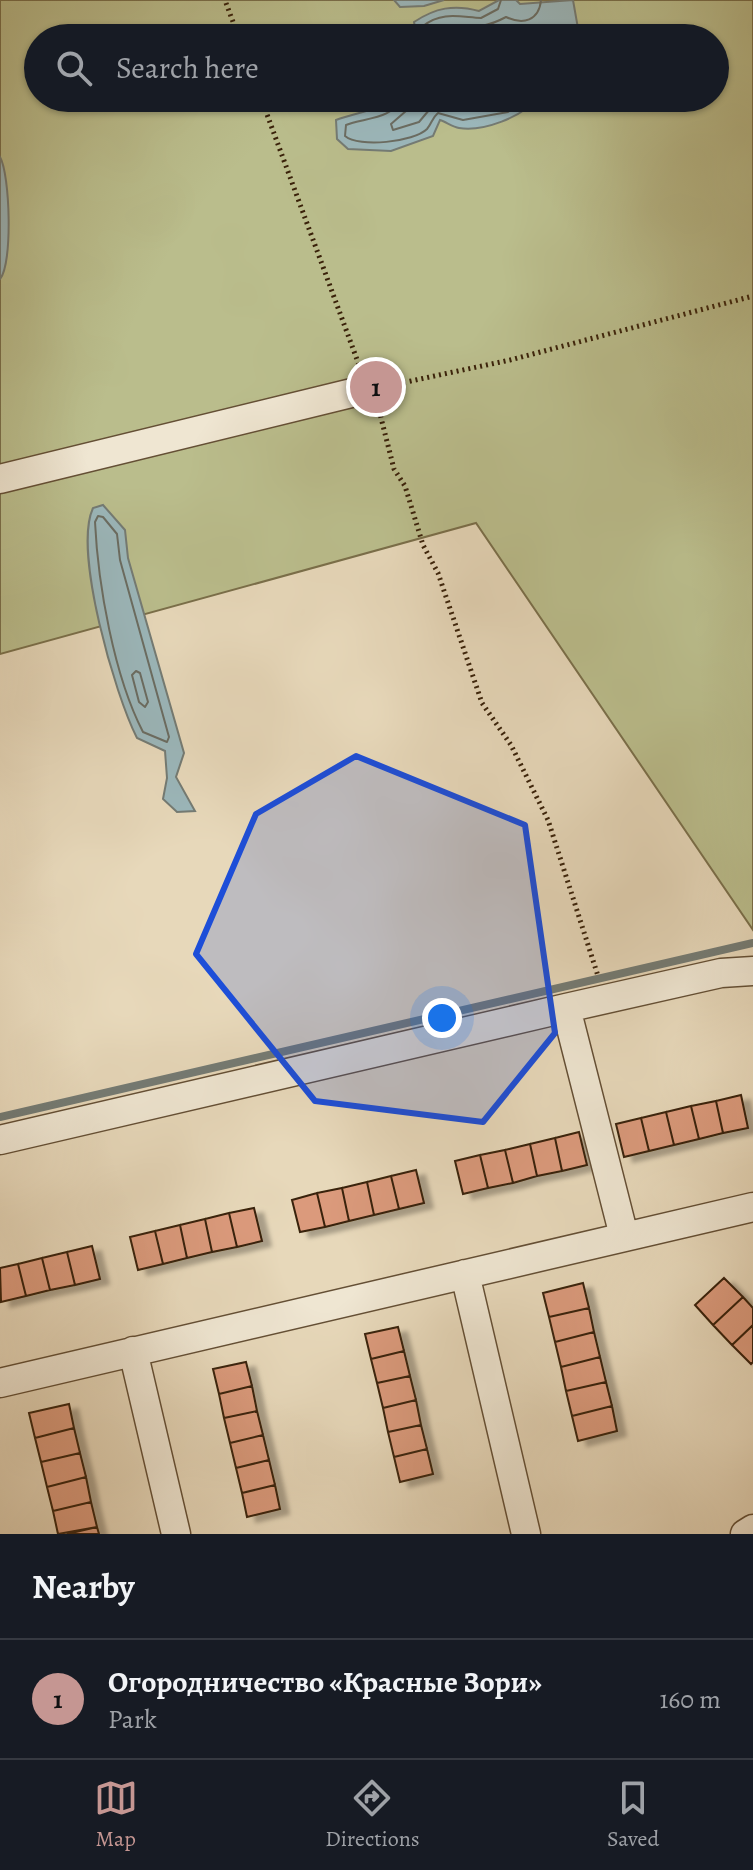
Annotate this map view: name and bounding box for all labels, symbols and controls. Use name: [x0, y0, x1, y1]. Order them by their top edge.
search box: [24, 24, 729, 112]
icon: search: [52, 46, 96, 90]
text: Search here: [116, 48, 259, 88]
pin: 1: [350, 357, 402, 417]
your location: [422, 998, 462, 1038]
text: Nearby: [32, 1563, 135, 1610]
text: Огородничество «Красные Зори»: [108, 1662, 542, 1702]
text: 1: [53, 1682, 63, 1717]
text: 160 m: [659, 1682, 721, 1717]
text: Park: [108, 1702, 157, 1737]
tab: Map: [94, 1776, 138, 1854]
tab: Directions: [325, 1776, 420, 1854]
tab: Saved: [607, 1776, 659, 1854]

